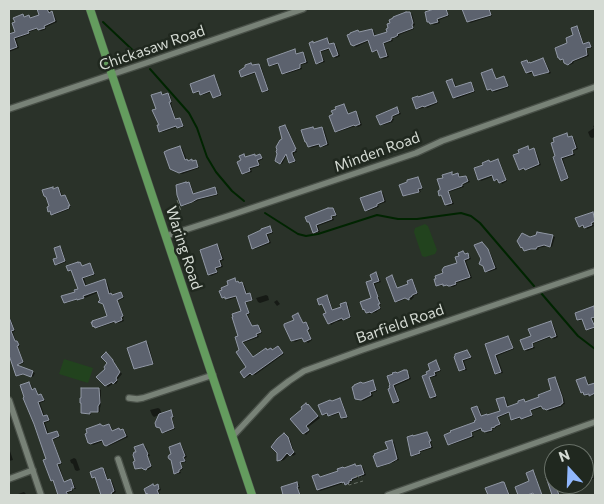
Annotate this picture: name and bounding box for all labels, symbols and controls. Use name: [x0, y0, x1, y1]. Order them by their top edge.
street label: Chickasaw Road: [97, 21, 207, 75]
street label: Minden Road: [332, 128, 422, 176]
street label: Waring Road: [162, 204, 206, 292]
street label: Barfield Road: [354, 301, 446, 347]
north arrow: [544, 444, 594, 494]
text: N: [556, 446, 572, 465]

